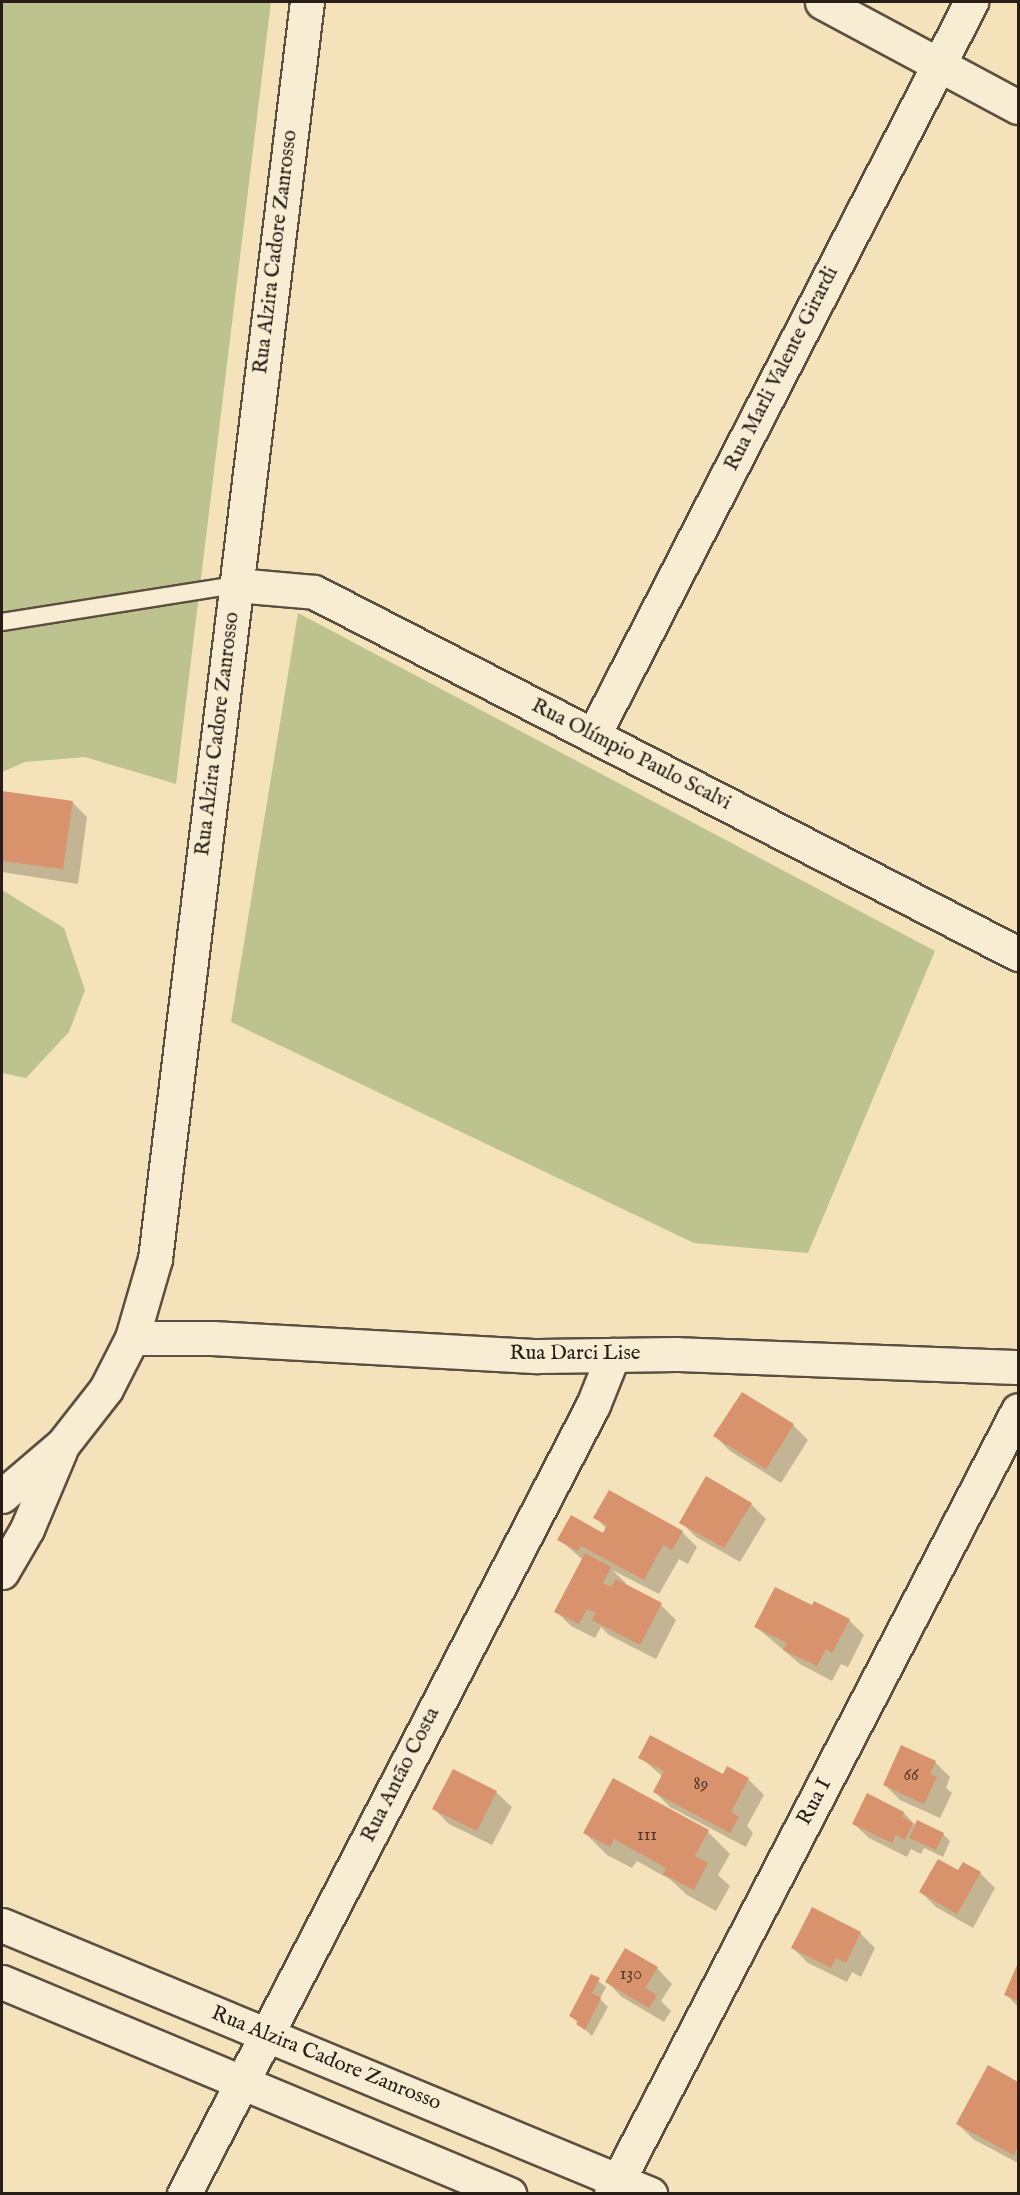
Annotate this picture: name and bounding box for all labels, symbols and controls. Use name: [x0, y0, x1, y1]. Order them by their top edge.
street label: Rua Alzira Cadore Zanrosso: [249, 129, 303, 375]
street label: Rua Marli Valente Girardi: [720, 263, 844, 475]
street label: Rua Alzira Cadore Zanrosso: [191, 611, 245, 857]
street label: Rua Olímpio Paulo Scalvi: [527, 694, 735, 816]
street label: Rua Darci Lise: [510, 1341, 640, 1367]
street label: Rua Antão Costa: [356, 1703, 446, 1847]
house number: 66: [903, 1765, 919, 1787]
house number: 89: [694, 1774, 708, 1796]
street label: Rua I: [792, 1774, 838, 1830]
house number: 111: [637, 1825, 657, 1847]
house number: 130: [620, 1964, 642, 1986]
street label: Rua Alzira Cadore Zanrosso: [207, 2001, 445, 2117]

